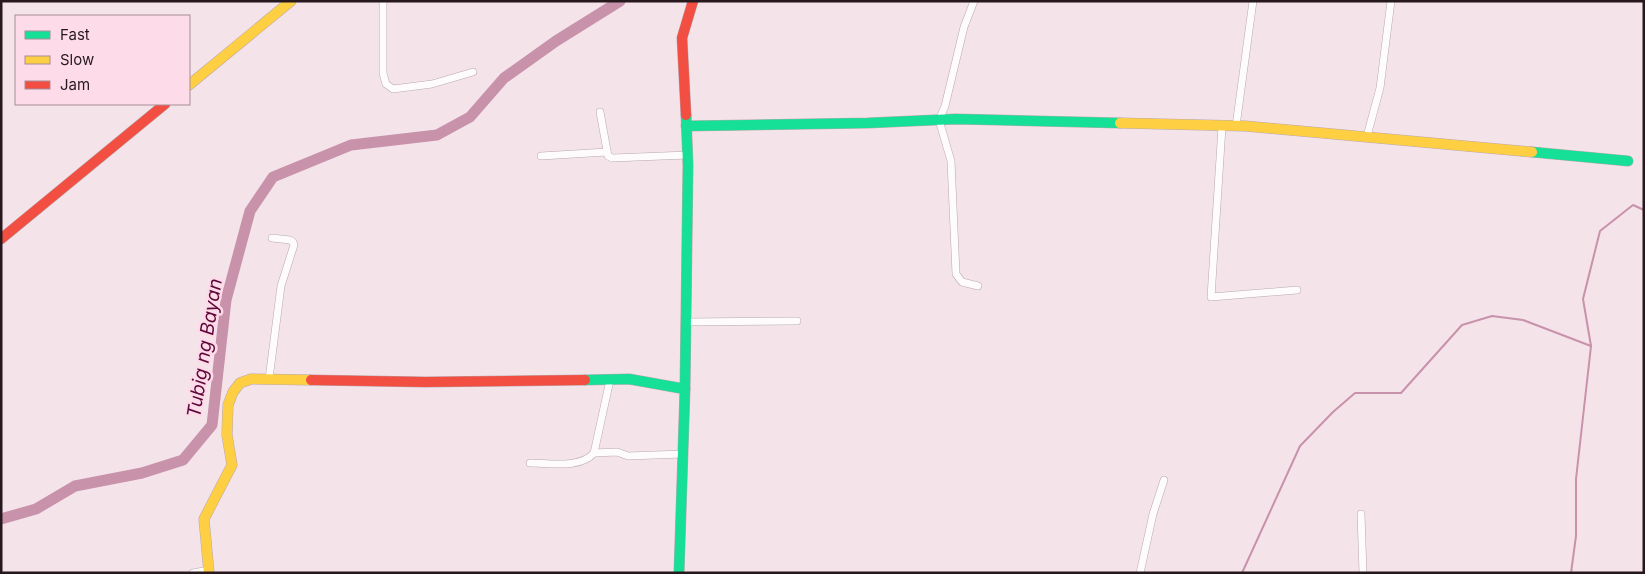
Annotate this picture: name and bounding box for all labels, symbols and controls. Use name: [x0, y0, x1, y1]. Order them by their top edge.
legend: [15, 15, 190, 105]
text: Fast: [60, 25, 90, 44]
text: Slow: [60, 50, 94, 69]
text: Jam: [60, 75, 90, 94]
water label: Tubig ng Bayan: [182, 277, 227, 419]

